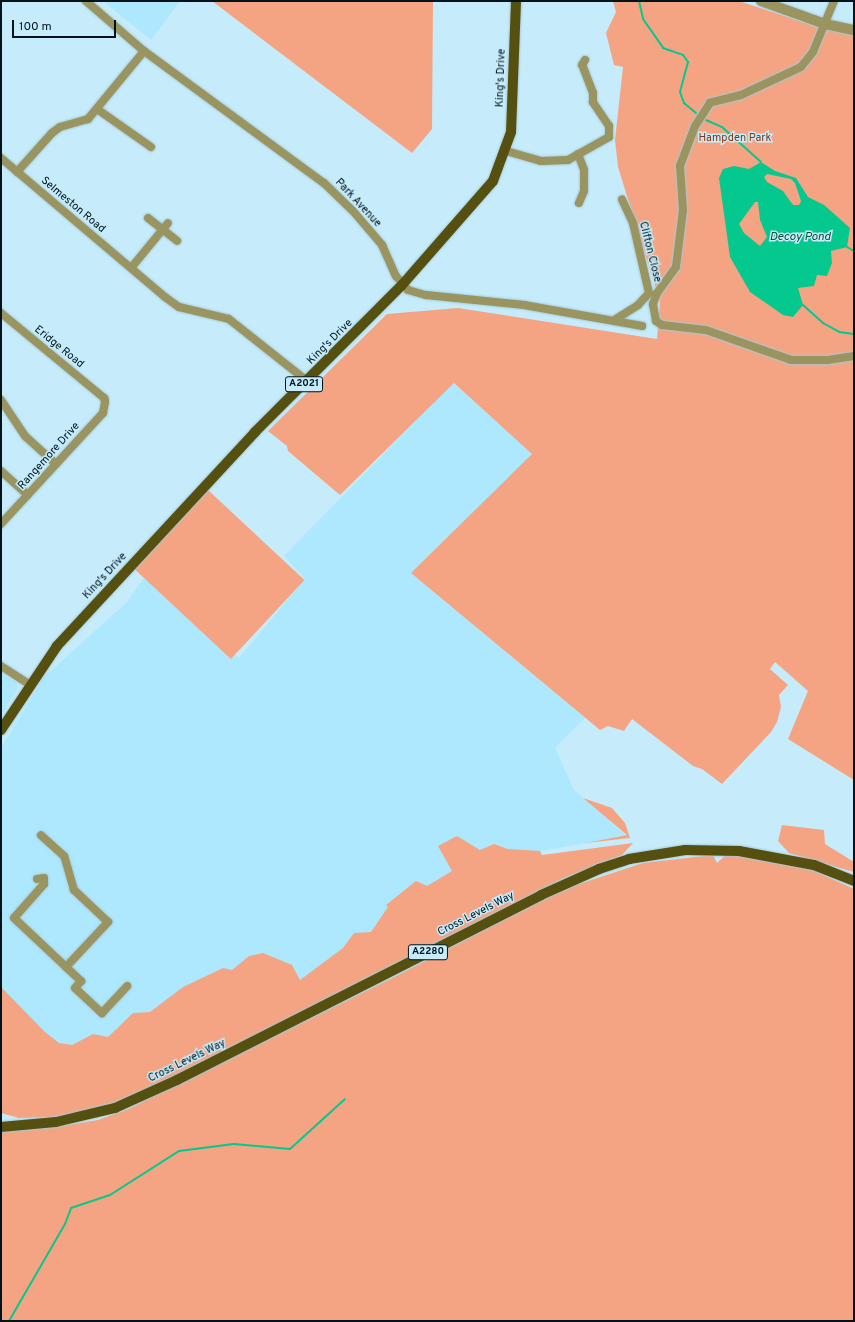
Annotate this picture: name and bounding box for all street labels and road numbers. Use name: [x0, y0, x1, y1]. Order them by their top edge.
street label: King's Drive: [493, 48, 509, 108]
street label: Selmeston Road: [38, 174, 108, 236]
street label: Park Avenue: [332, 176, 384, 230]
street label: Clifton Close: [636, 220, 664, 284]
street label: King's Drive: [305, 317, 355, 367]
street label: Eridge Road: [32, 323, 86, 371]
road number: A2021: [285, 376, 323, 392]
street label: Rangemore Drive: [15, 420, 83, 492]
street label: King's Drive: [80, 550, 130, 602]
street label: Cross Levels Way: [435, 889, 517, 939]
road number: A2280: [407, 944, 449, 960]
street label: Cross Levels Way: [146, 1037, 228, 1085]

